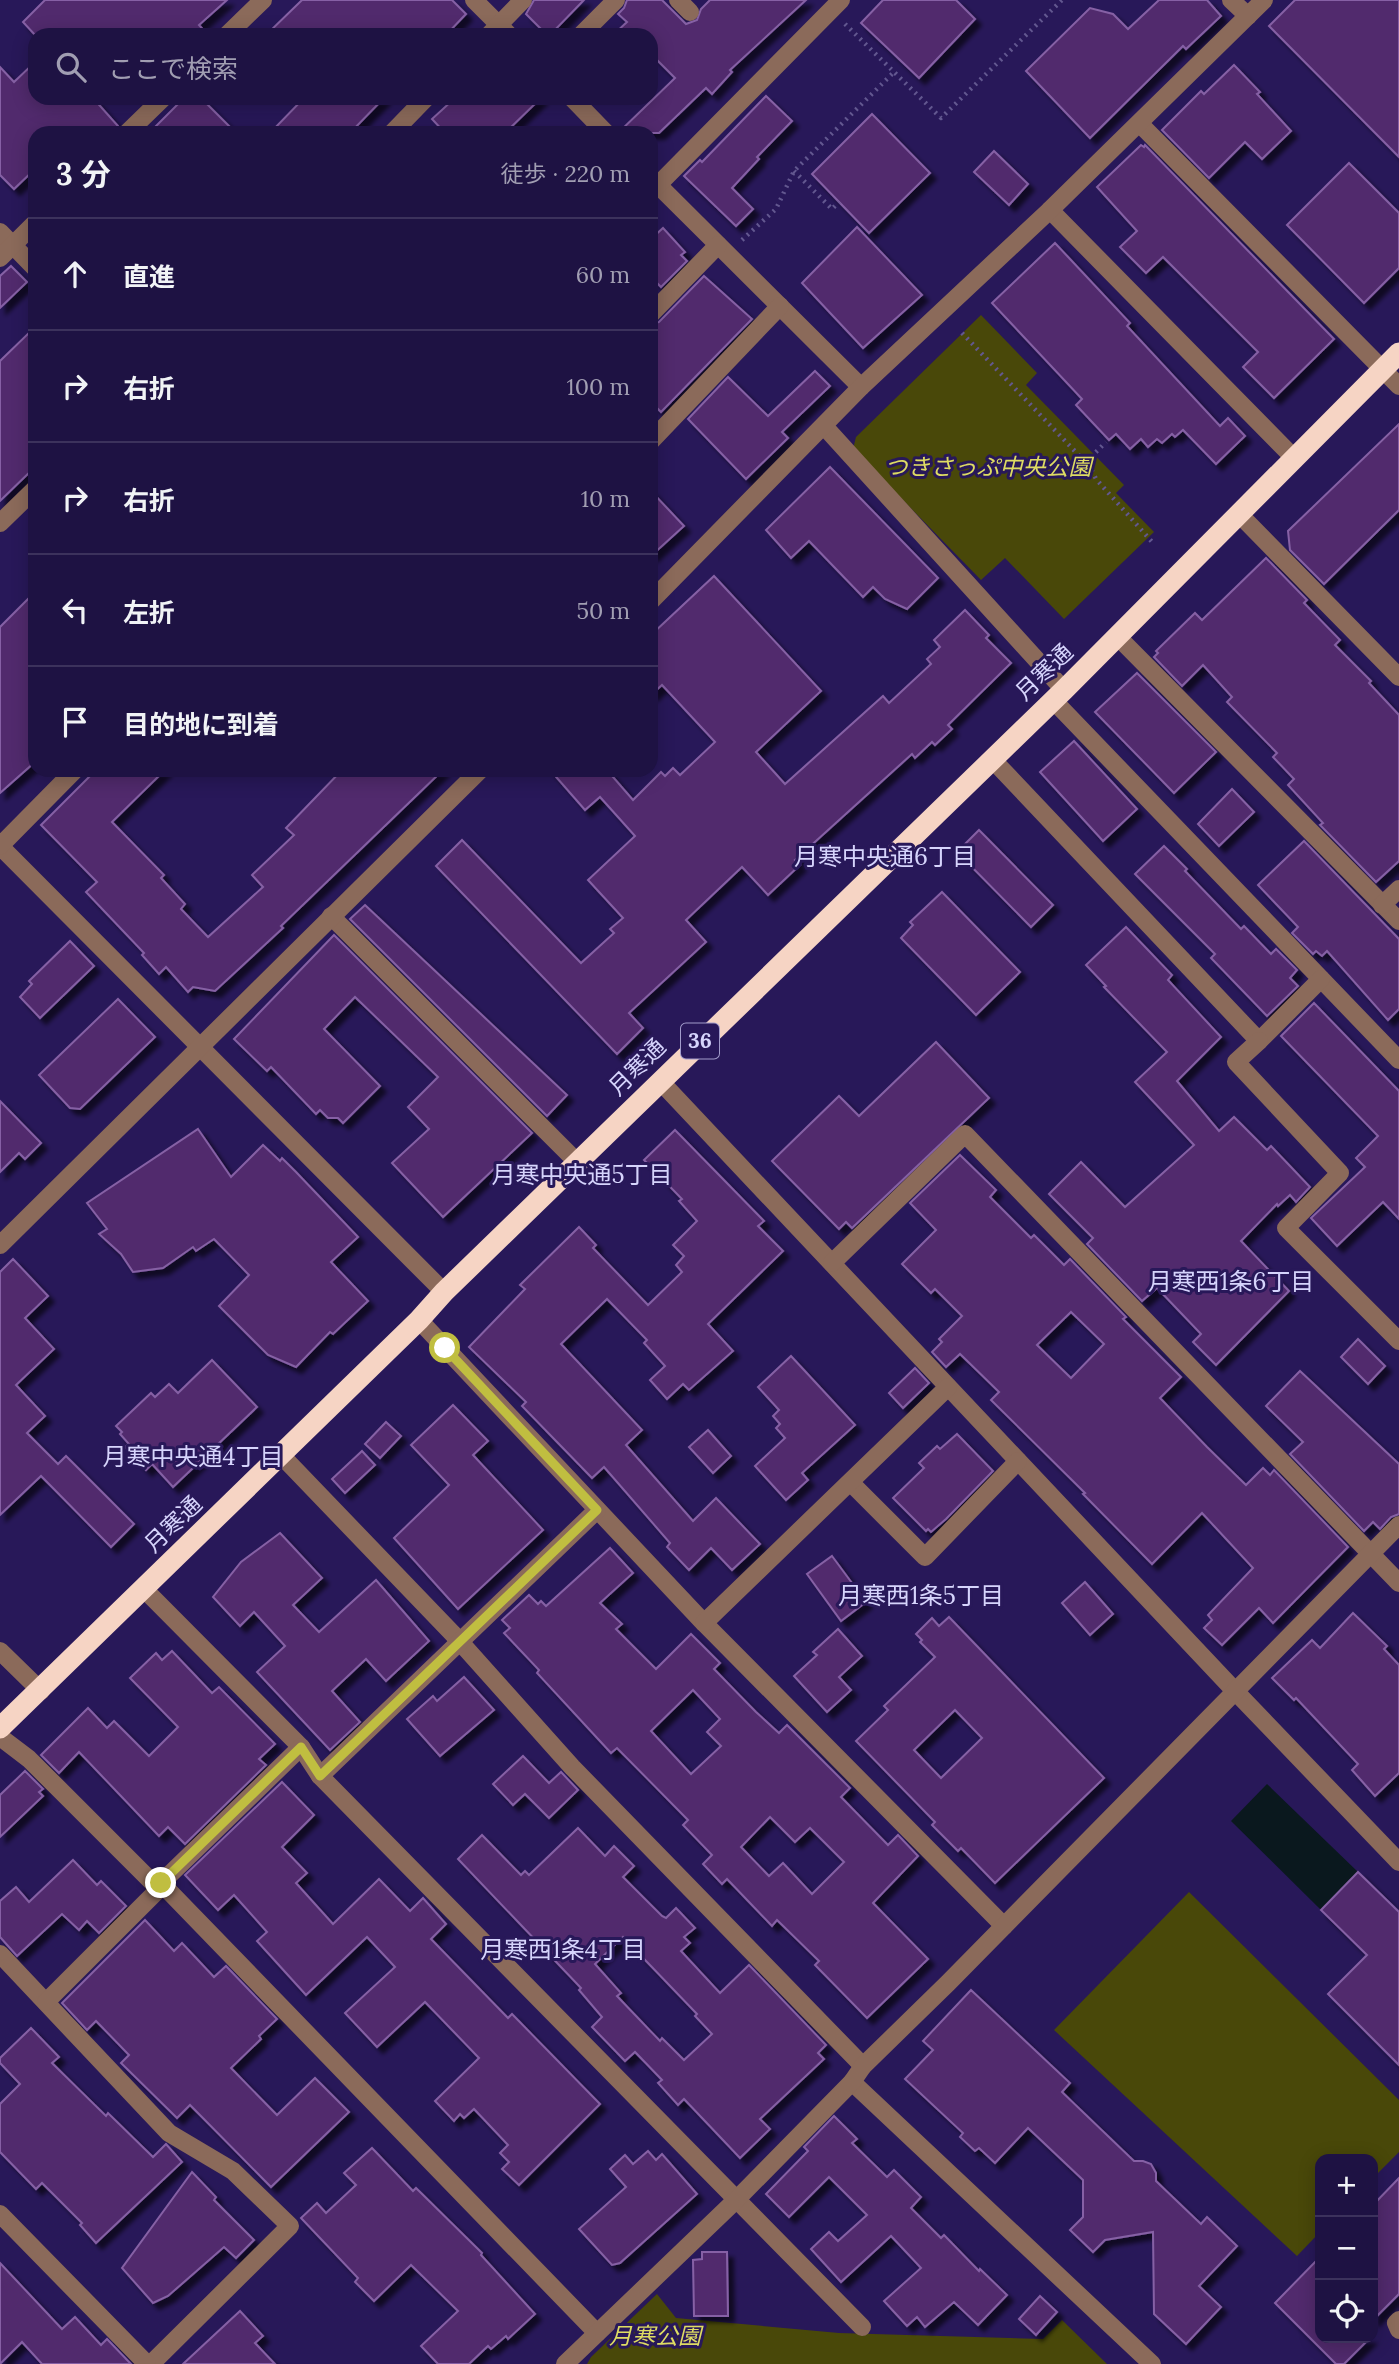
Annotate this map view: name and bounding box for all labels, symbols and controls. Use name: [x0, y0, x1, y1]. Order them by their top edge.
search box: [28, 28, 658, 105]
icon: search: [52, 48, 90, 86]
text: ここで検索: [108, 52, 238, 85]
text: 3 分: [56, 155, 111, 193]
text: 徒歩 · 220 m: [501, 159, 630, 188]
icon: ahead: [56, 255, 94, 293]
text: 直進: [123, 260, 175, 293]
text: 60 m: [576, 260, 630, 289]
icon: right: [56, 367, 94, 405]
text: 右折: [123, 372, 175, 405]
text: 100 m: [566, 372, 630, 401]
park label: つきさっぷ中央公園: [885, 452, 1095, 481]
icon: right: [56, 479, 94, 517]
text: 右折: [123, 484, 175, 517]
text: 10 m: [581, 484, 630, 513]
icon: left: [56, 591, 94, 629]
text: 左折: [123, 596, 175, 629]
text: 50 m: [577, 596, 630, 625]
street label: 月寒通: [1009, 637, 1079, 706]
icon: arrive: [56, 703, 94, 741]
text: 目的地に到着: [123, 708, 279, 741]
district label: 月寒中央通6丁目: [794, 841, 976, 872]
road number: 36: [681, 1024, 719, 1058]
street label: 月寒通: [602, 1032, 671, 1101]
district label: 月寒中央通5丁目: [491, 1159, 673, 1190]
district label: 月寒西1条6丁目: [1148, 1266, 1314, 1297]
route start: [429, 1332, 460, 1363]
district label: 月寒中央通4丁目: [102, 1441, 284, 1472]
street label: 月寒通: [138, 1489, 208, 1558]
district label: 月寒西1条5丁目: [838, 1580, 1004, 1611]
route end: [145, 1867, 176, 1898]
district label: 月寒西1条4丁目: [480, 1934, 646, 1965]
map controls: [1315, 2154, 1378, 2343]
button: +: [1315, 2154, 1378, 2217]
button: −: [1315, 2217, 1378, 2280]
button: locate: [1315, 2280, 1378, 2343]
park label: 月寒公園: [609, 2321, 704, 2350]

